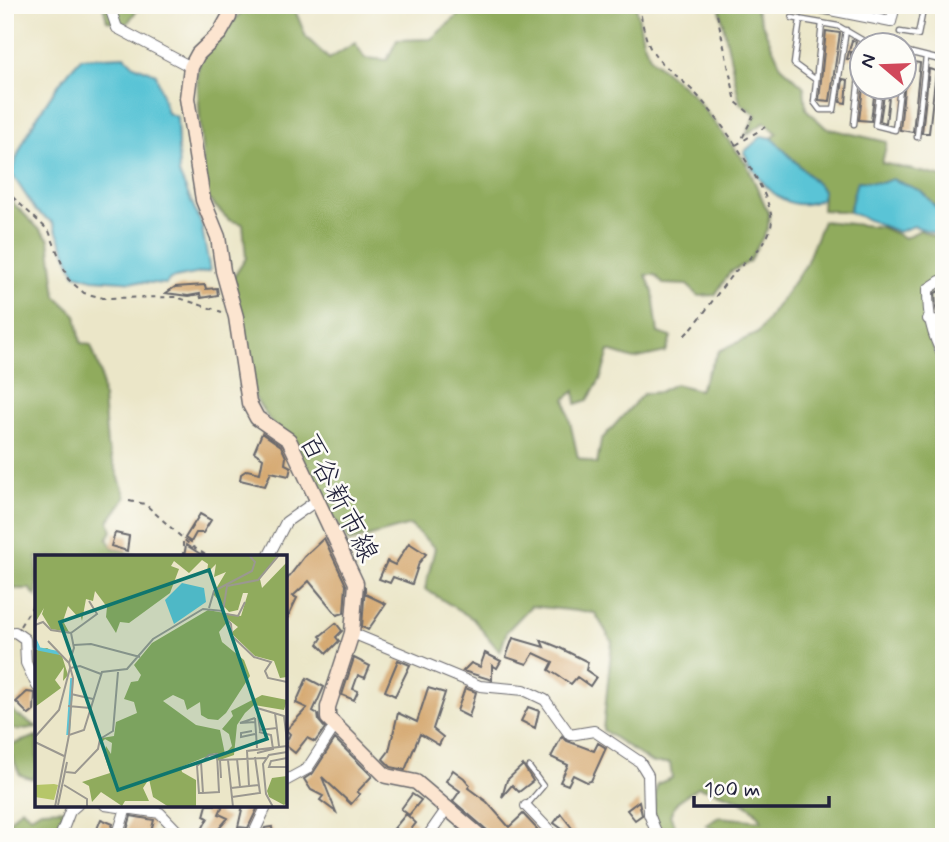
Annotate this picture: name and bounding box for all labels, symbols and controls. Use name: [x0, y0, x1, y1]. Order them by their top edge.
north arrow: [848, 32, 918, 102]
text: N: [854, 51, 882, 71]
street label: 百谷新市線: [290, 427, 386, 569]
inset map: [35, 555, 287, 807]
scale bar: [694, 765, 828, 809]
text: 100 m: [704, 776, 760, 804]

